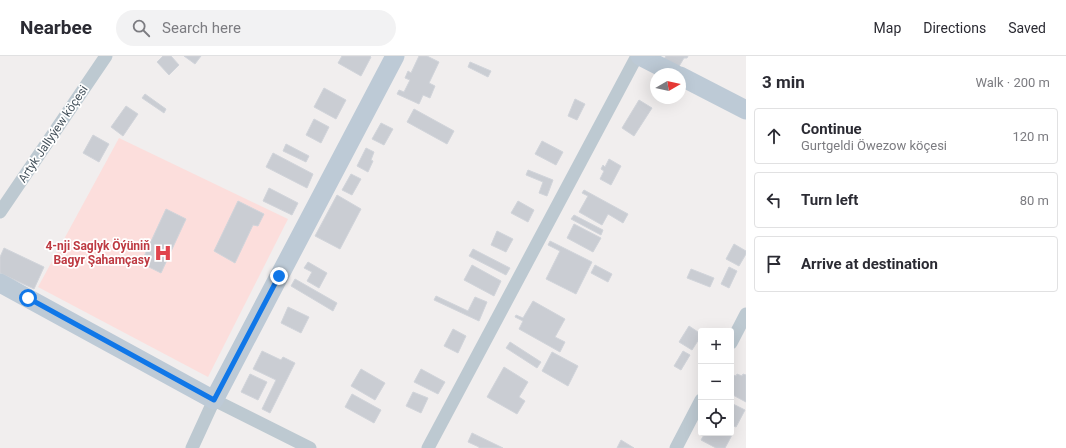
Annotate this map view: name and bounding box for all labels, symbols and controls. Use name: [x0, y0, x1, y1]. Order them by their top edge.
search box: [116, 10, 396, 46]
text: Nearbee: [20, 16, 92, 39]
icon: search: [130, 17, 152, 39]
text: Search here: [162, 19, 241, 37]
text: Map: [874, 20, 901, 36]
text: Directions: [923, 20, 986, 36]
text: Saved: [1008, 20, 1046, 36]
north arrow: [650, 68, 686, 104]
text: 3 min: [762, 72, 805, 92]
text: Walk · 200 m: [975, 75, 1050, 90]
street label: Artyk Jallyýew köçesi: [15, 83, 91, 185]
text: Continue: [801, 120, 862, 138]
icon: ahead: [763, 125, 785, 147]
text: 120 m: [1012, 129, 1049, 144]
text: Gurtgeldi Öwezow köçesi: [801, 138, 947, 153]
icon: left: [763, 189, 785, 211]
text: Turn left: [801, 191, 858, 209]
text: 80 m: [1020, 193, 1049, 208]
place label: 4-nji Saglyk Öýüniň Bagyr Şahamçasy: [45, 238, 151, 267]
hospital icon: 4-nji Saglyk Öýüniň Bagyr Şahamçasy: [153, 243, 173, 263]
icon: arrive: [763, 253, 785, 275]
text: Arrive at destination: [801, 255, 938, 273]
route end: [270, 267, 288, 285]
route start: [19, 289, 37, 307]
map controls: [698, 328, 734, 436]
button: +: [698, 328, 734, 364]
button: −: [698, 364, 734, 400]
button: locate: [698, 400, 734, 436]

